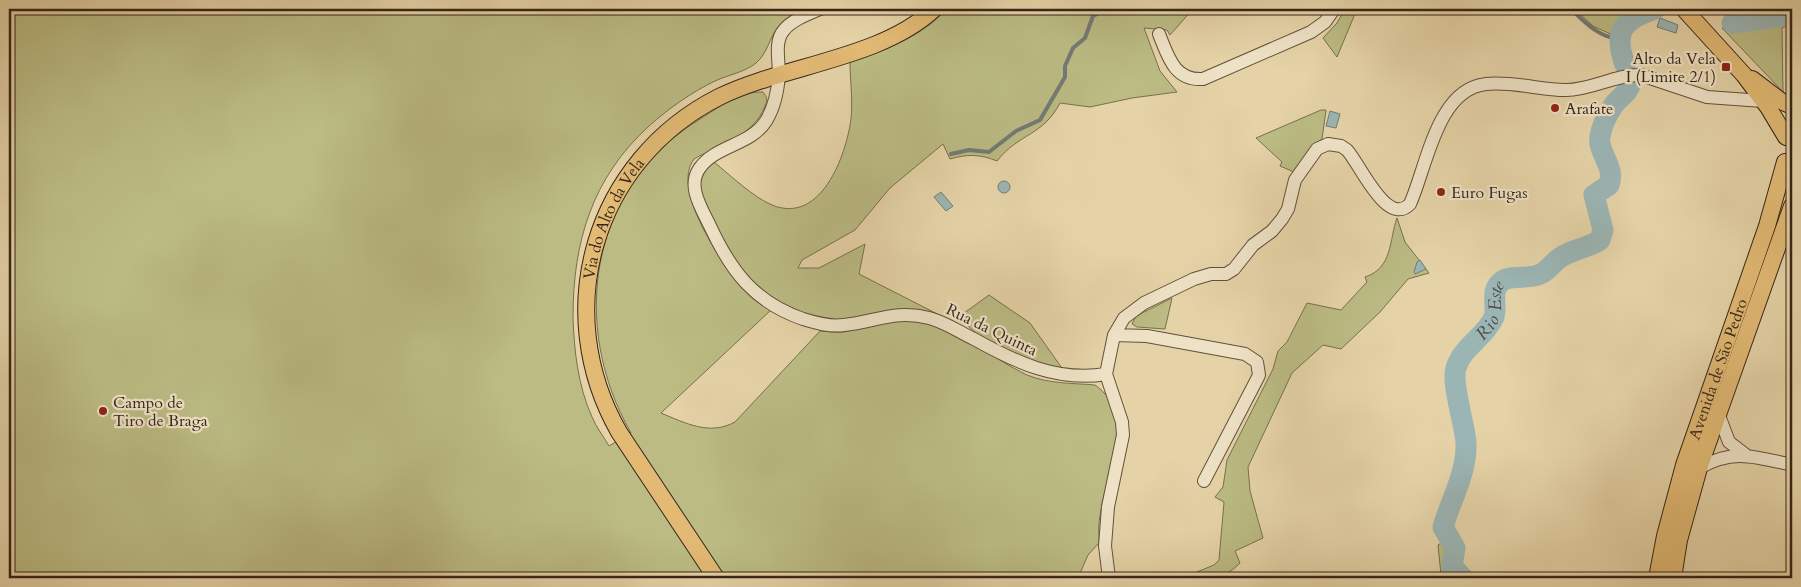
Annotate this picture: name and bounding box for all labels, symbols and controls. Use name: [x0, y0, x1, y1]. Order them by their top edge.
place label: Alto da Vela I (Limite 2/1): [1626, 48, 1716, 88]
marker: Alto da Vela I (Limite 2/1): [1720, 61, 1732, 73]
place label: Arafate: [1565, 98, 1613, 120]
marker: Arafate: [1549, 102, 1561, 114]
street label: Via do Alto da Vela: [578, 153, 650, 281]
place label: Euro Fugas: [1451, 182, 1528, 204]
marker: Euro Fugas: [1435, 186, 1447, 198]
water label: Rio Este: [1470, 274, 1511, 346]
street label: Avenida de São Pedro: [1684, 295, 1753, 443]
street label: Rua da Quinta: [942, 298, 1041, 362]
place label: Campo de Tiro de Braga: [113, 392, 208, 432]
marker: Campo de Tiro de Braga: [97, 405, 109, 417]

